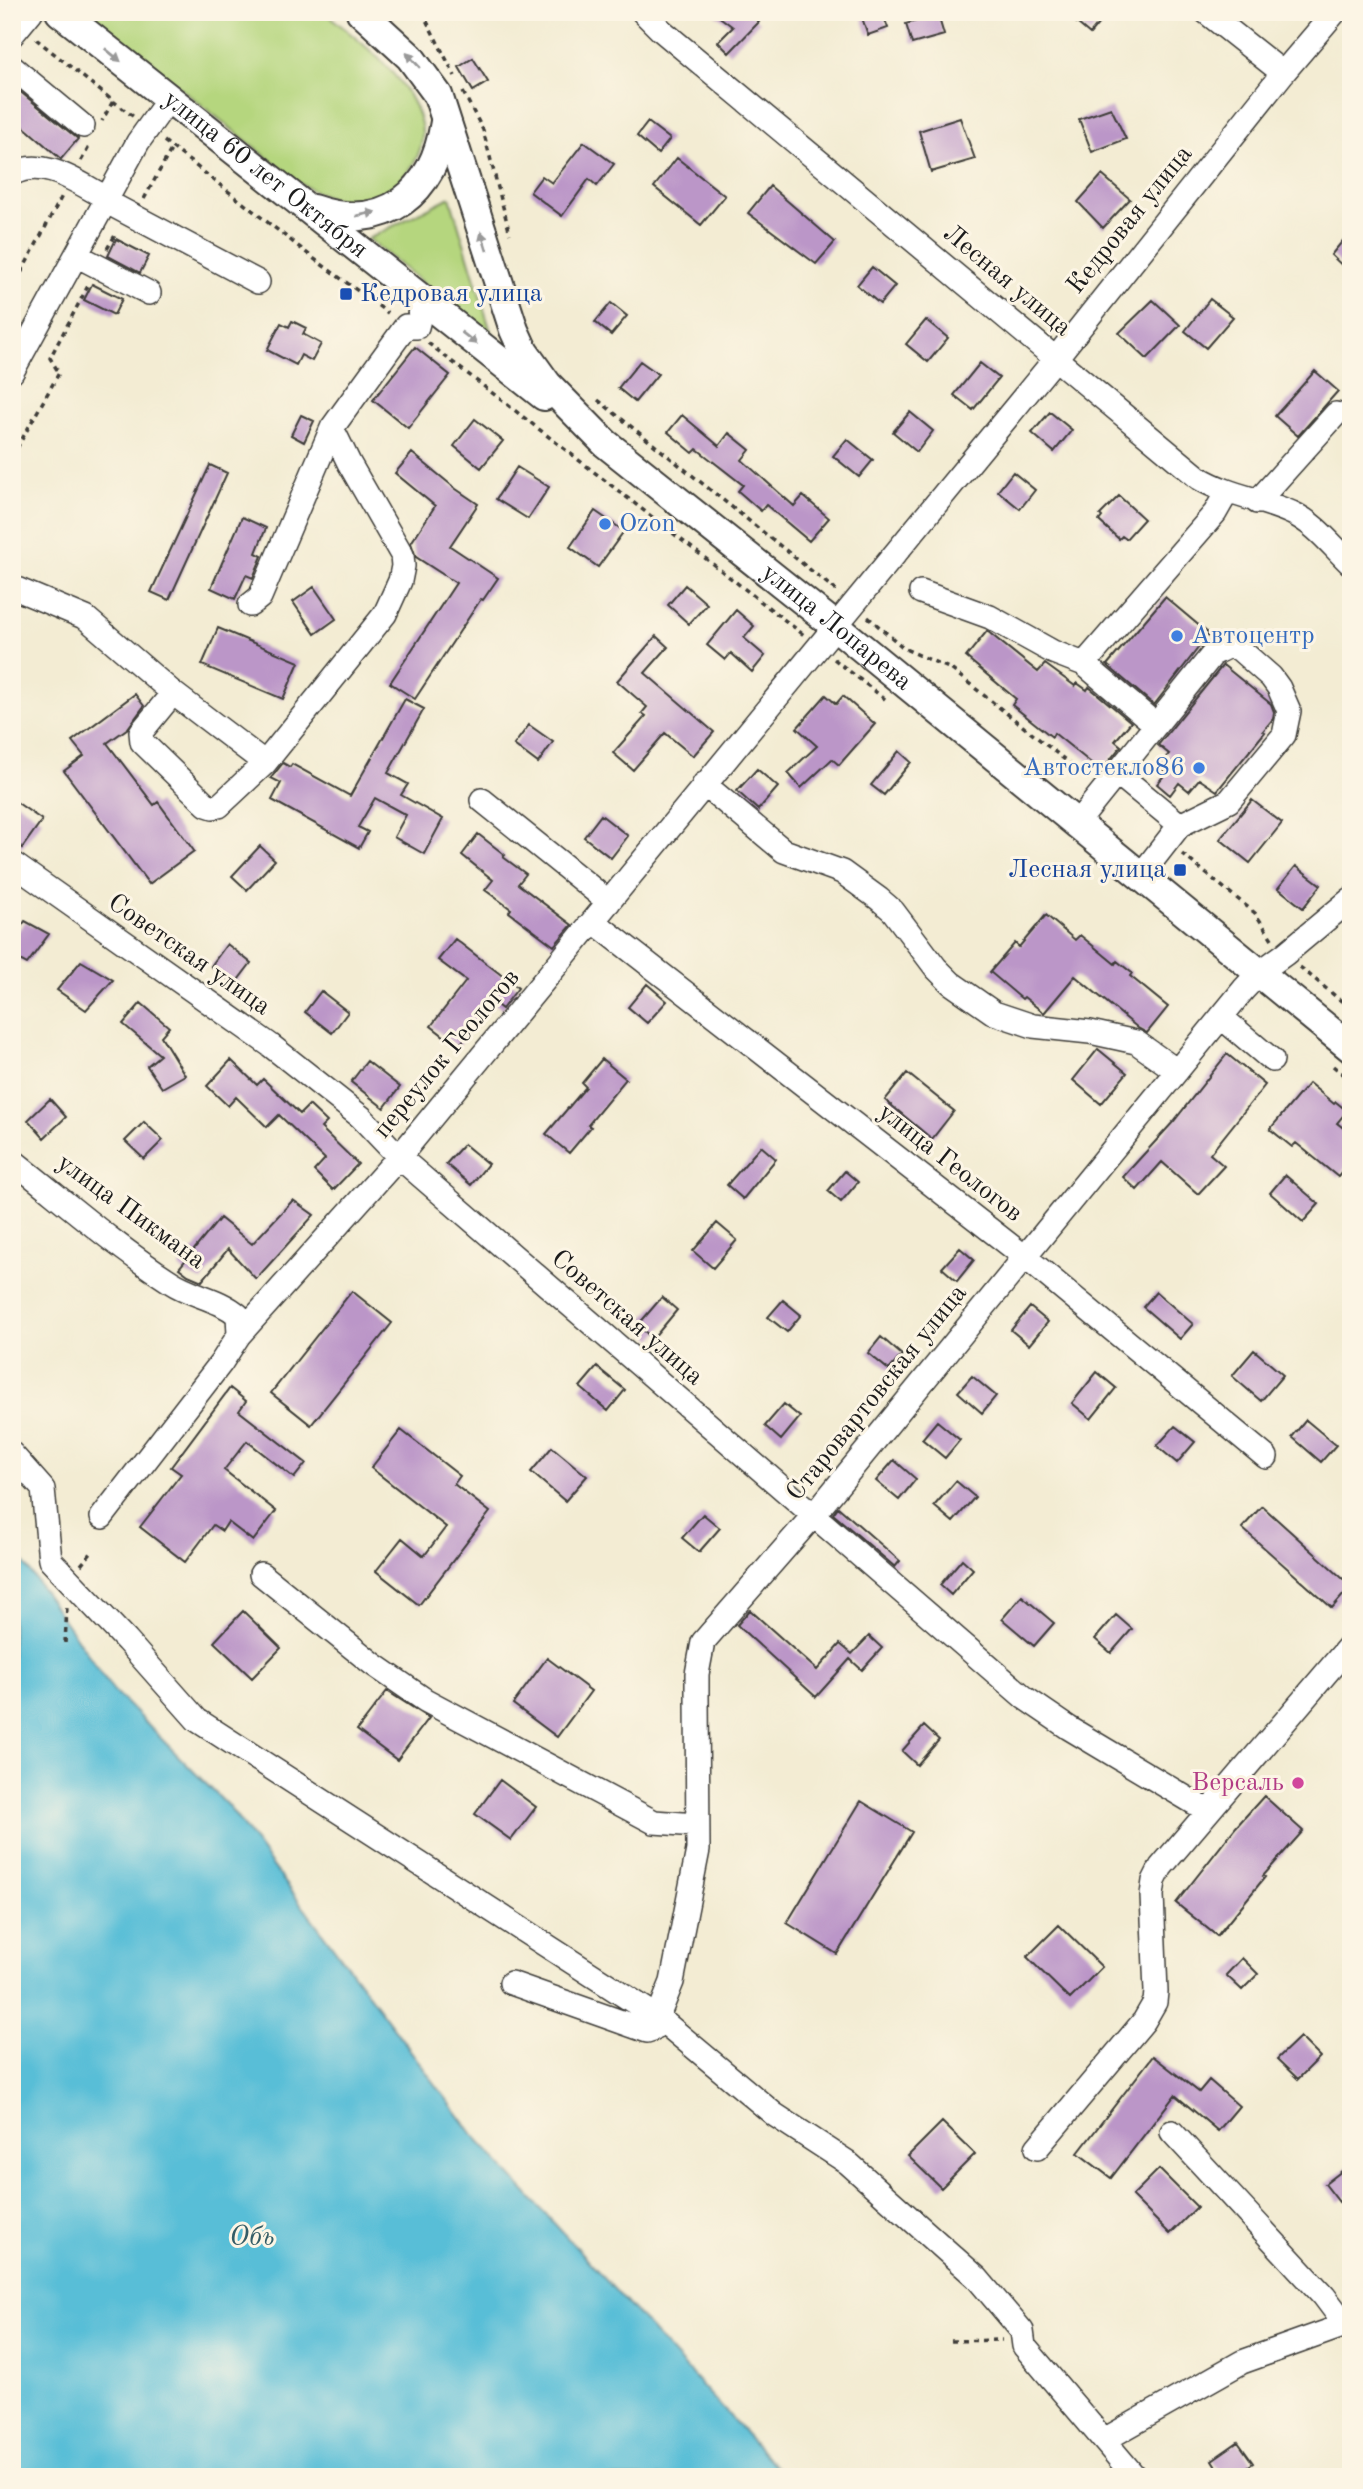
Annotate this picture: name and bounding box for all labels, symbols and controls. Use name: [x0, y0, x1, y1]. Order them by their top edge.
one-way arrow: [103, 48, 121, 63]
one-way arrow: [405, 52, 421, 69]
street label: улица 60 лет Октября: [158, 86, 372, 264]
street label: Кедровая улица: [1062, 141, 1198, 299]
one-way arrow: [356, 209, 378, 220]
street label: Лесная улица: [938, 220, 1076, 342]
one-way arrow: [478, 231, 488, 252]
place label: Кедровая улица: [360, 281, 543, 307]
marker: Кедровая улица: [338, 286, 354, 302]
one-way arrow: [459, 330, 477, 345]
place label: Ozon: [619, 511, 676, 537]
marker: Ozon: [597, 516, 613, 532]
street label: улица Лопарева: [756, 559, 917, 696]
place label: Автоцентр: [1191, 623, 1315, 649]
marker: Автоцентр: [1169, 628, 1185, 644]
place label: Автостекло86: [1023, 755, 1185, 781]
marker: Автостекло86: [1191, 760, 1207, 776]
place label: Лесная улица: [1008, 857, 1166, 883]
marker: Лесная улица: [1172, 862, 1188, 878]
street label: Советская улица: [103, 889, 275, 1021]
street label: переулок Геологов: [369, 965, 525, 1143]
street label: улица Геологов: [873, 1099, 1027, 1227]
street label: улица Пикмана: [52, 1150, 210, 1274]
street label: Советская улица: [546, 1245, 708, 1391]
street label: Старовартовская улица: [782, 1280, 972, 1506]
place label: Версаль: [1191, 1770, 1284, 1796]
marker: Версаль: [1290, 1775, 1306, 1791]
water label: Обь: [229, 2224, 275, 2252]

